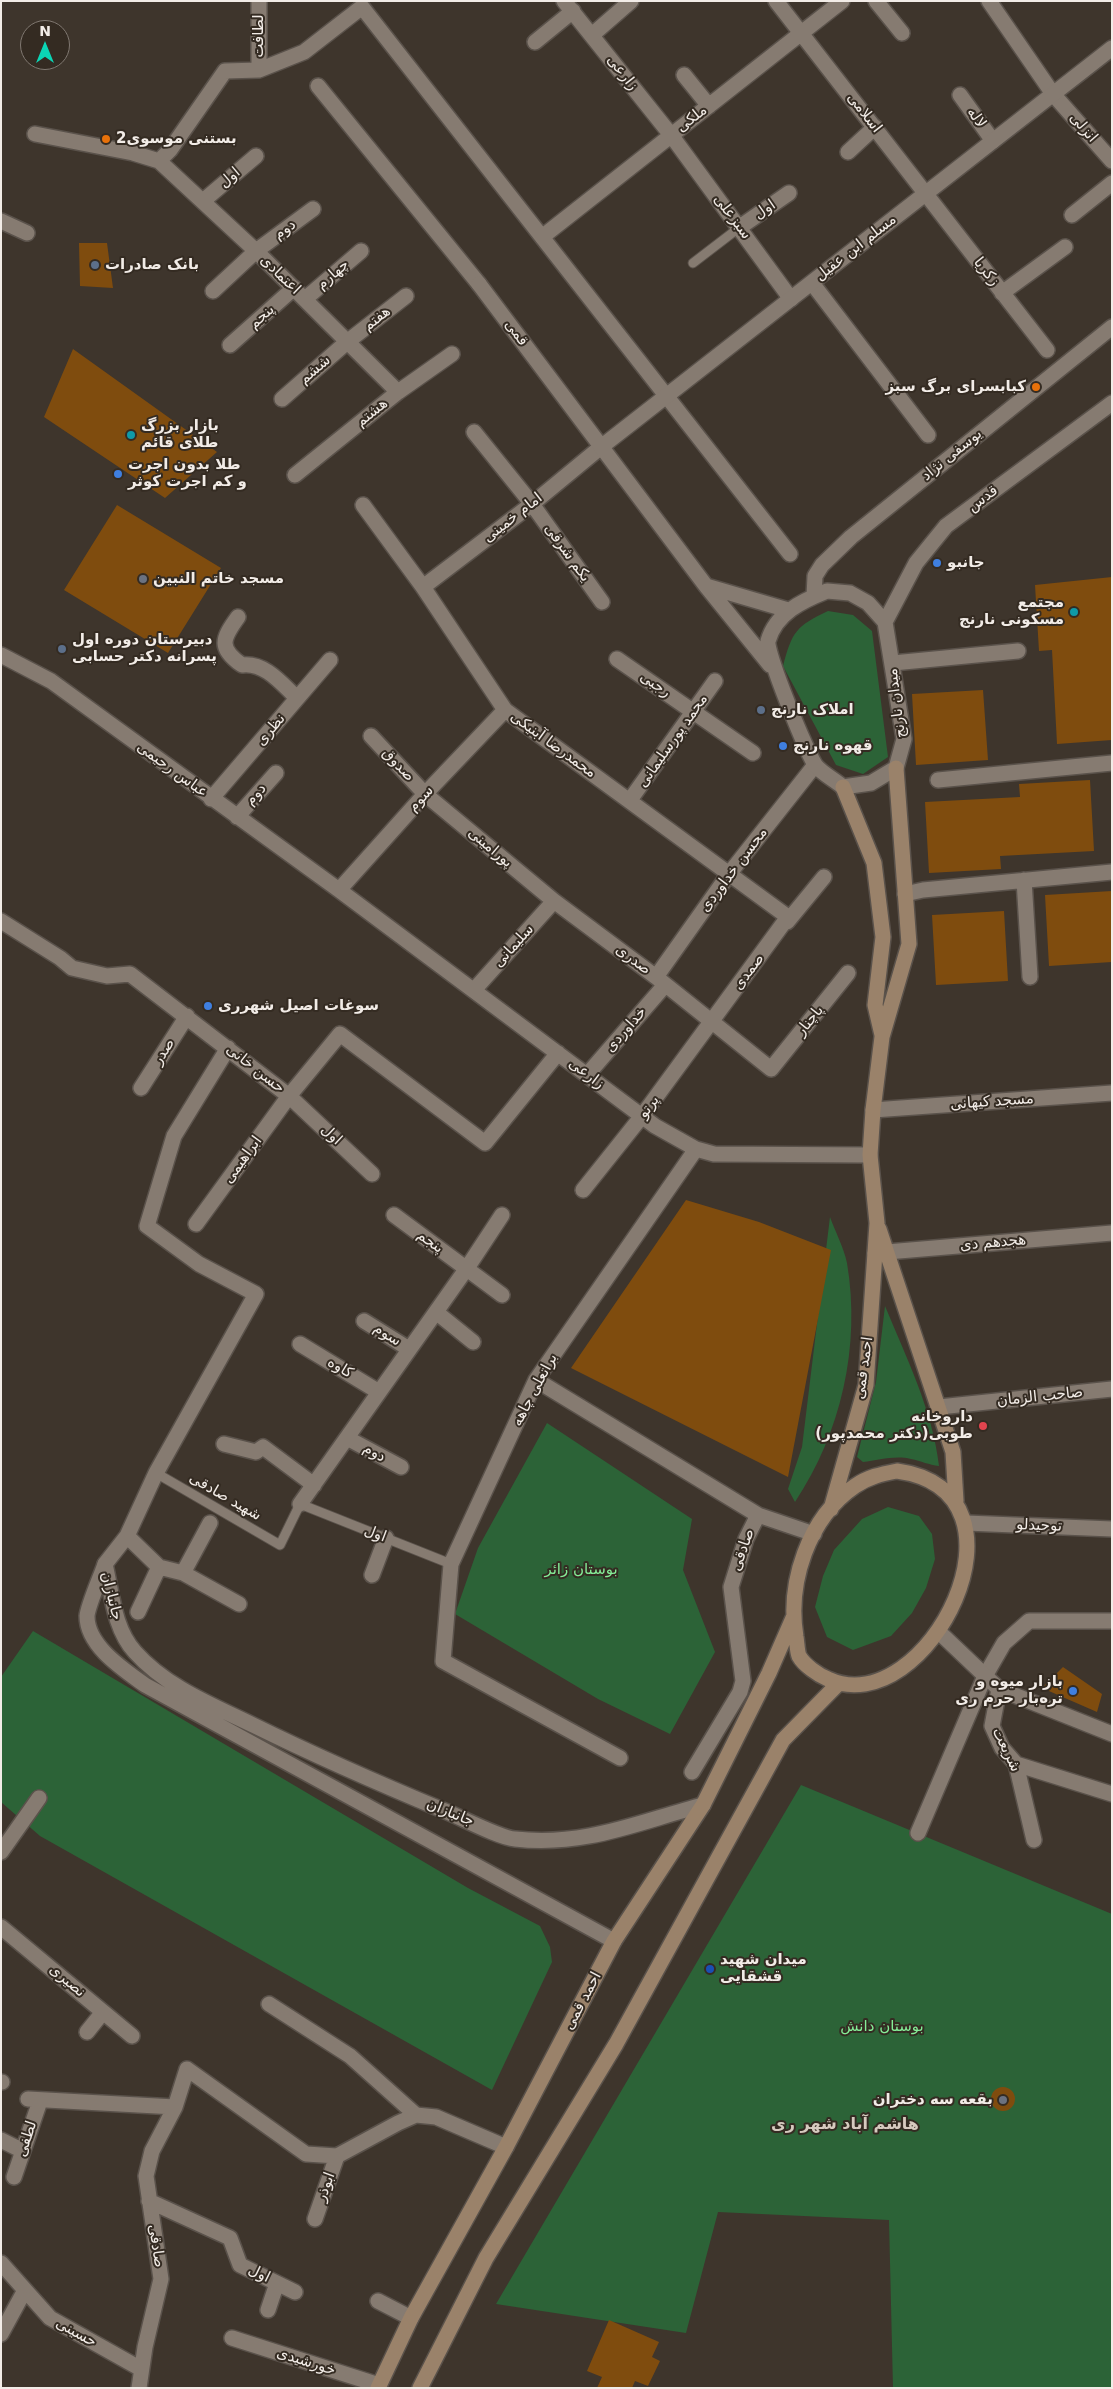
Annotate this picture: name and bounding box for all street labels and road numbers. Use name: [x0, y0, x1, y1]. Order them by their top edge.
street label: لطافت: [250, 14, 268, 58]
street label: زارعی: [603, 52, 641, 94]
street label: اسلامی: [843, 89, 885, 137]
street label: ملکی: [673, 102, 711, 136]
street label: لاله: [963, 104, 989, 132]
street label: انزلی: [1065, 109, 1101, 147]
street label: اول: [216, 164, 244, 192]
street label: سبزعلی: [709, 191, 755, 243]
street label: اول: [751, 196, 779, 224]
street label: مسلم ابن عقیل: [812, 211, 900, 285]
street label: دوم: [270, 216, 300, 244]
street label: اعتمادی: [256, 251, 304, 299]
street label: زکریا: [969, 254, 1003, 290]
street label: چهارم: [313, 256, 353, 294]
street label: پنجم: [245, 301, 279, 333]
street label: هفتم: [360, 303, 394, 335]
street label: قمی: [500, 316, 532, 350]
street label: ششم: [296, 351, 334, 389]
street label: هشتم: [352, 395, 392, 431]
street label: یوسفی نژاد: [918, 425, 986, 485]
street label: قدس: [964, 482, 1002, 516]
street label: امام خمینی: [480, 489, 546, 547]
street label: یکم شرقی: [540, 520, 594, 586]
street label: میدان نارنج: [884, 667, 910, 739]
street label: رجبی: [636, 668, 674, 702]
street label: محمد پورسلیمانی: [634, 691, 712, 791]
street label: محمدرضا آبنیکی: [507, 708, 599, 782]
street label: نظری: [252, 710, 290, 750]
street label: عباس رحیمی: [133, 738, 211, 802]
street label: صدوق: [378, 744, 418, 786]
street label: دوم: [242, 780, 270, 810]
street label: سوم: [404, 782, 438, 816]
street label: پورامینی: [464, 824, 516, 872]
street label: محسن خداوردی: [696, 824, 772, 916]
street label: سلیمانی: [490, 921, 538, 971]
street label: صدری: [612, 941, 654, 979]
street label: صمدی: [729, 950, 769, 994]
street label: پاچنار: [792, 1002, 828, 1040]
street label: خداوردی: [601, 1004, 651, 1056]
street label: صدر: [149, 1035, 179, 1069]
street label: حسن خانی: [222, 1041, 288, 1097]
street label: زارعی: [565, 1055, 607, 1093]
street label: مسجد کیهانی: [950, 1090, 1034, 1114]
street label: پرتو: [634, 1092, 664, 1122]
street label: اول: [317, 1121, 345, 1149]
street label: ابراهیمی: [220, 1133, 266, 1187]
street label: پنجم: [413, 1226, 447, 1258]
street label: هجدهم دی: [959, 1231, 1027, 1255]
street label: سوم: [370, 1320, 404, 1350]
street label: احمد قمی: [851, 1336, 877, 1400]
street label: براتعلی چاهه: [508, 1350, 562, 1430]
street label: کاوه: [324, 1353, 356, 1383]
street label: صاحب الزمان: [996, 1384, 1084, 1410]
street label: دوم: [360, 1440, 388, 1466]
street label: شهید صادقی: [186, 1469, 264, 1525]
street label: توحیدلو: [1016, 1516, 1062, 1536]
street label: اول: [361, 1522, 389, 1546]
street label: صادقی: [727, 1526, 759, 1574]
street label: جانبازان: [96, 1570, 126, 1622]
street label: شریعت: [988, 1725, 1024, 1775]
street label: جانبازان: [424, 1795, 476, 1831]
street label: نصیری: [45, 1961, 89, 2001]
street label: احمد قمی: [560, 1969, 606, 2033]
street label: لطفی: [13, 2119, 41, 2159]
street label: ابوذر: [312, 2170, 340, 2204]
street label: صادقی: [144, 2223, 168, 2269]
street label: اول: [245, 2261, 273, 2287]
street label: حسینی: [52, 2314, 100, 2352]
street label: خورشیدی: [274, 2344, 338, 2380]

